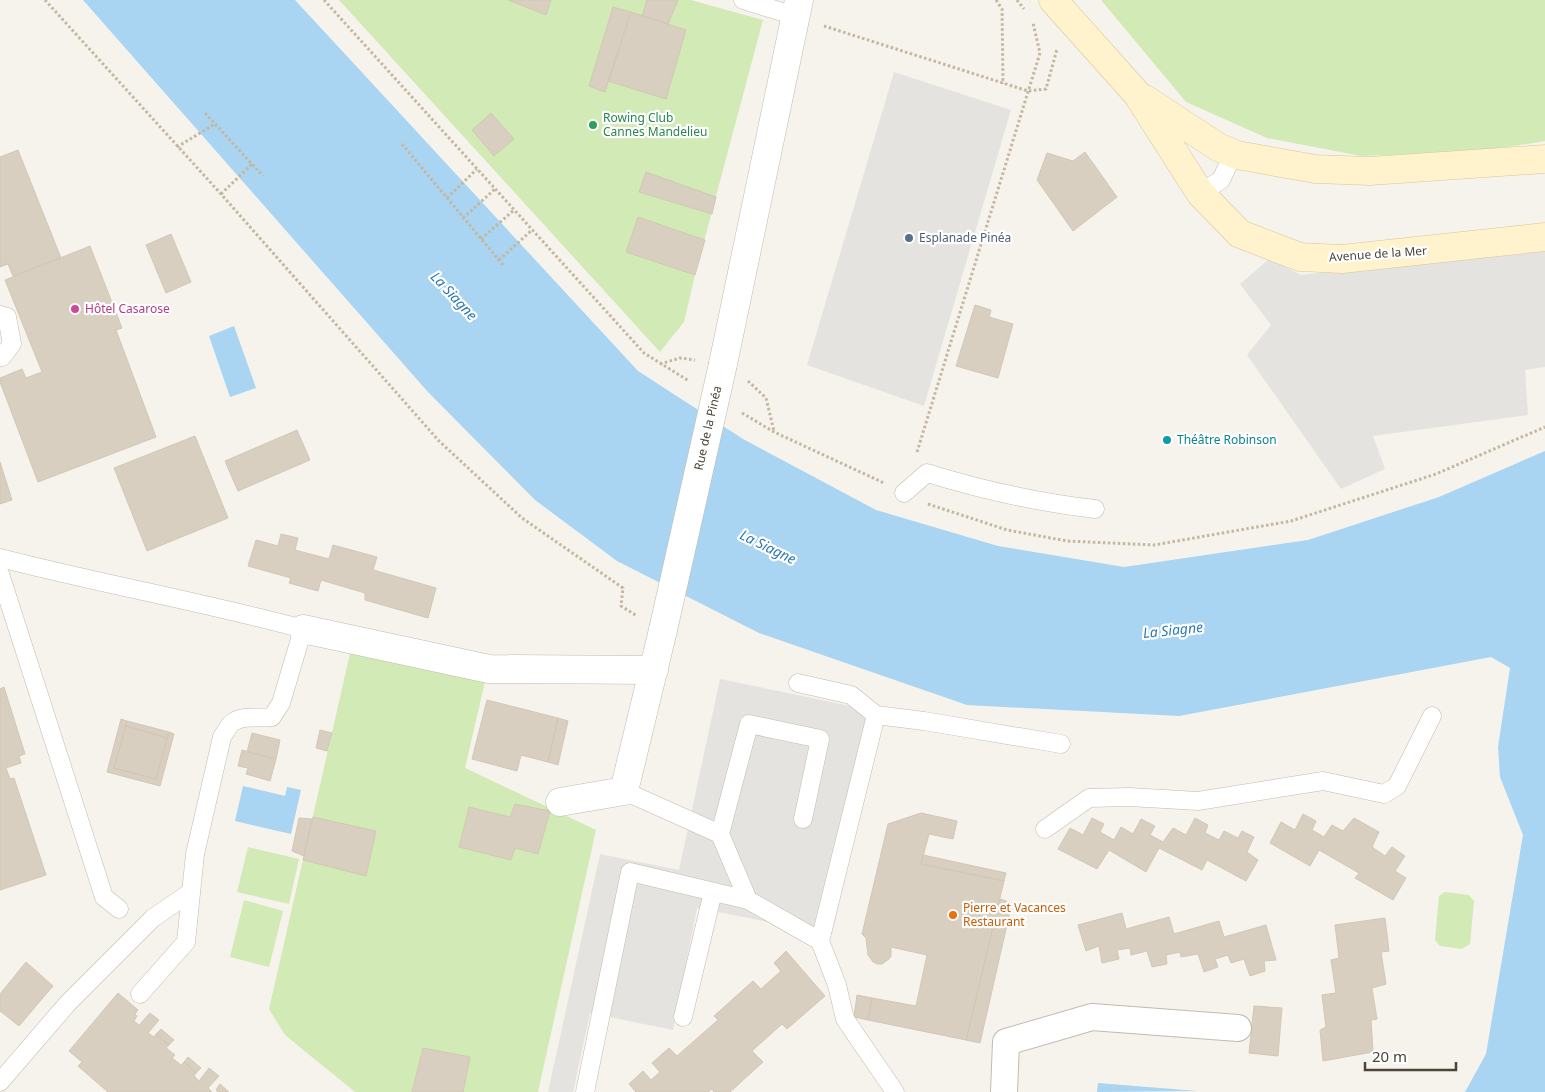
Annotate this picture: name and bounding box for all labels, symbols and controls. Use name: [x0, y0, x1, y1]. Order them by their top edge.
place label: Rowing Club Cannes Mandelieu: [603, 109, 707, 140]
marker: Rowing Club Cannes Mandelieu: [587, 119, 599, 131]
place label: Esplanade Pinéa: [919, 229, 1011, 246]
marker: Esplanade Pinéa: [903, 232, 915, 244]
street label: Avenue de la Mer: [1328, 242, 1428, 265]
water label: La Siagne: [427, 267, 482, 324]
place label: Hôtel Casarose: [85, 300, 170, 317]
marker: Hôtel Casarose: [69, 303, 81, 315]
street label: Rue de la Pinéa: [690, 384, 725, 472]
place label: Théâtre Robinson: [1177, 431, 1277, 448]
marker: Théâtre Robinson: [1161, 434, 1173, 446]
water label: La Siagne: [737, 525, 799, 568]
water label: La Siagne: [1142, 617, 1204, 642]
place label: Pierre et Vacances Restaurant: [963, 899, 1066, 930]
marker: Pierre et Vacances Restaurant: [947, 909, 959, 921]
scale bar: [1365, 1040, 1456, 1072]
text: 20 m: [1372, 1046, 1407, 1066]

